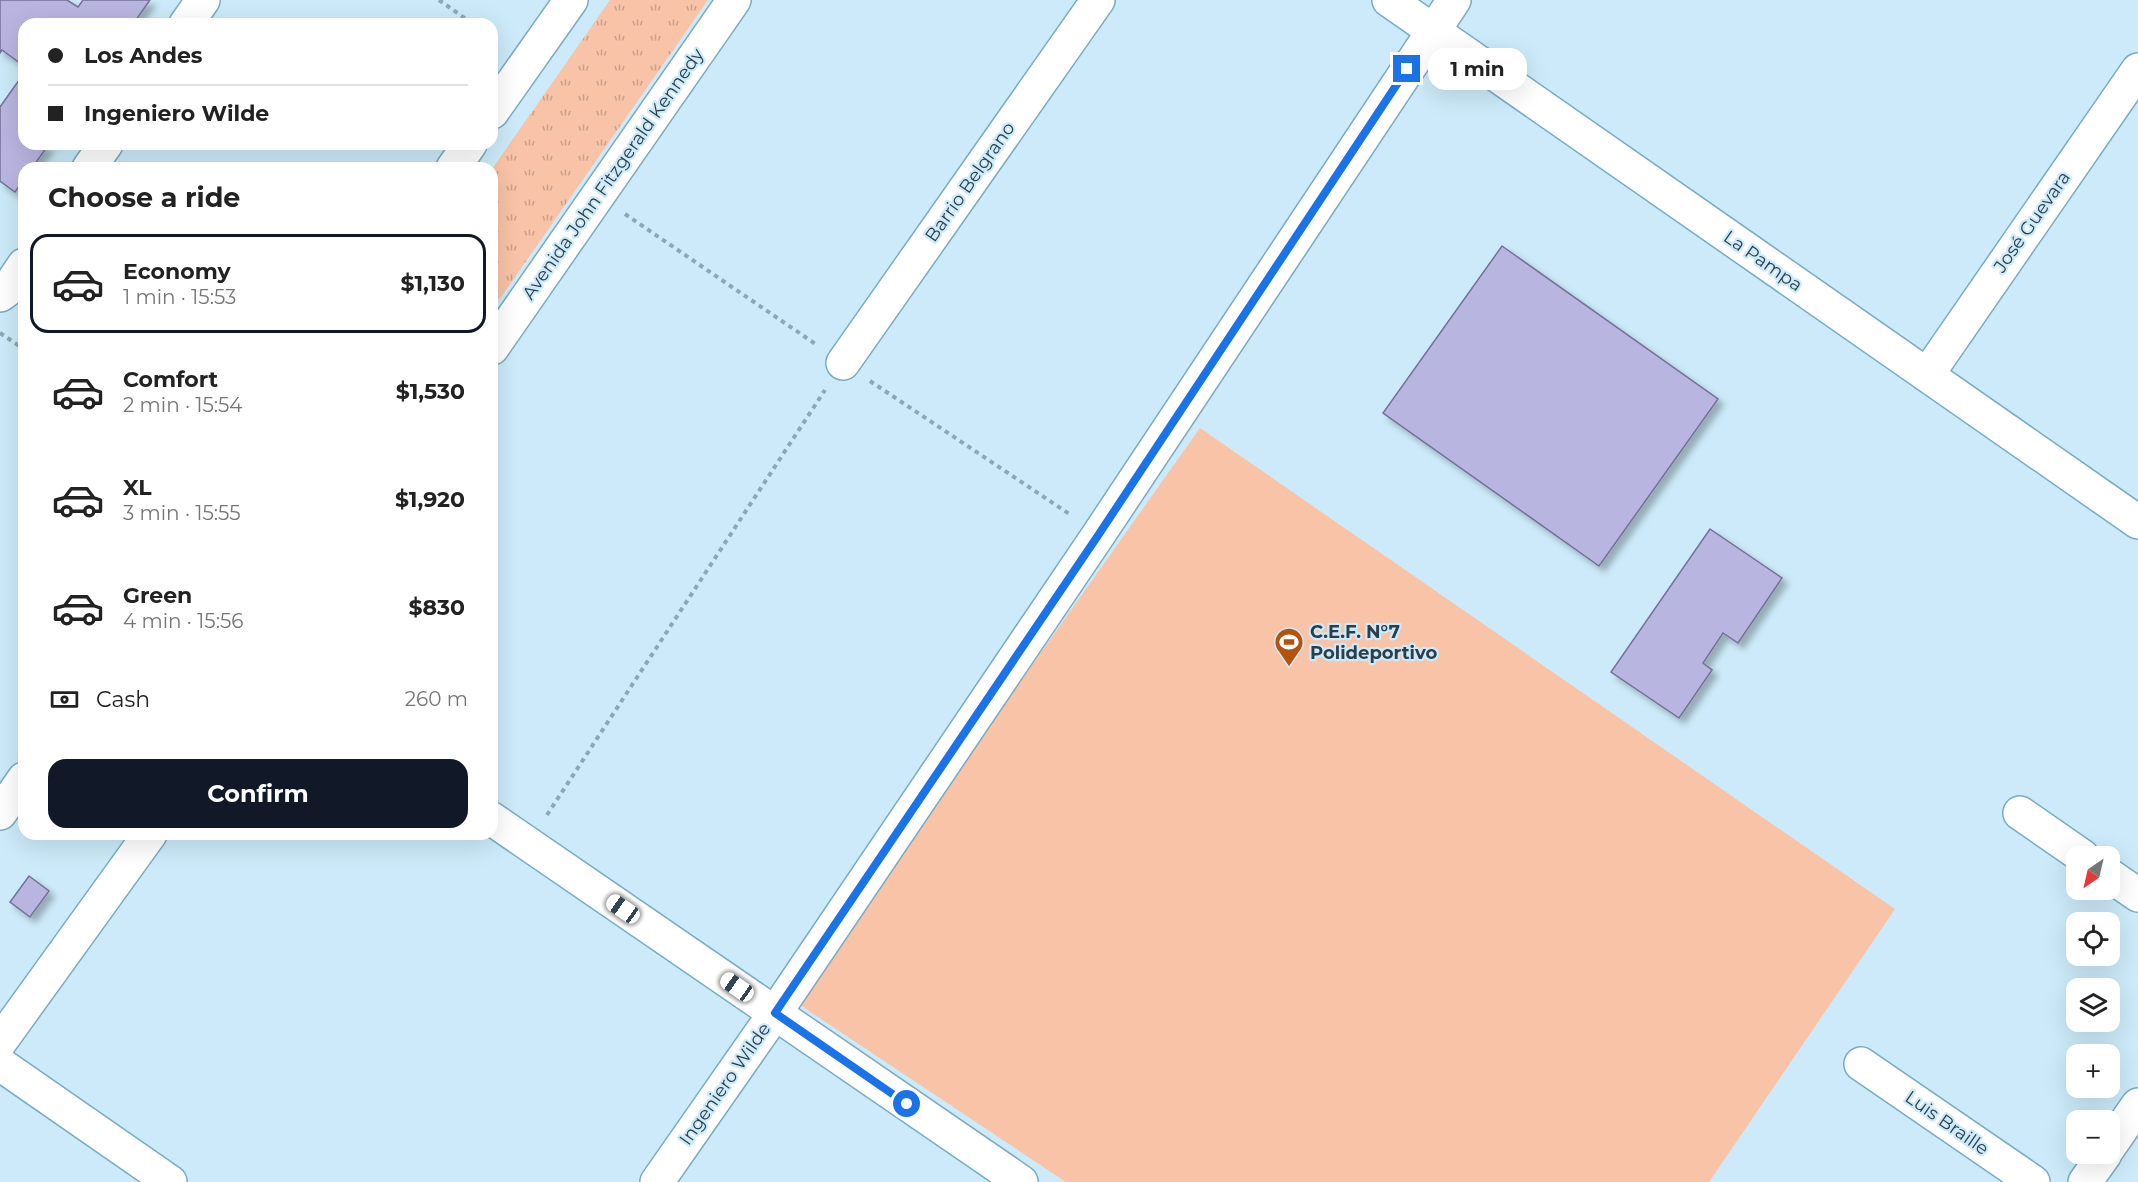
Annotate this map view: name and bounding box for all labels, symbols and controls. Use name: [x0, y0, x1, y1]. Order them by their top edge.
text: Los Andes: [84, 42, 202, 69]
street label: Avenida John Fitzgerald Kennedy: [518, 44, 709, 304]
callout: 1 min: [1428, 48, 1527, 90]
route end: [1393, 55, 1420, 82]
text: 1 min: [1450, 57, 1505, 81]
text: Ingeniero Wilde: [84, 100, 269, 127]
street label: Barrio Belgrano: [920, 118, 1020, 246]
street label: José Guevara: [1988, 167, 2075, 278]
text: Choose a ride: [48, 181, 240, 214]
street label: La Pampa: [1719, 226, 1807, 296]
icon: car: [51, 257, 105, 311]
text: Economy: [123, 258, 231, 285]
text: $1,130: [401, 270, 465, 297]
text: 1 min · 15:53: [123, 285, 236, 309]
icon: car: [51, 365, 105, 419]
text: Comfort: [123, 366, 218, 393]
text: $1,530: [396, 378, 465, 405]
text: 2 min · 15:54: [123, 393, 243, 417]
icon: car: [51, 473, 105, 527]
text: XL: [123, 474, 152, 501]
text: $1,920: [395, 486, 465, 513]
text: 3 min · 15:55: [123, 501, 240, 525]
icon: car: [51, 581, 105, 635]
text: Green: [123, 582, 192, 609]
text: $830: [408, 594, 465, 621]
text: 4 min · 15:56: [123, 609, 243, 633]
place label: C.E.F. N°7 Polideportivo: [1310, 621, 1437, 664]
sports icon: C.E.F. N°7 Polideportivo: [1273, 626, 1305, 668]
icon: cash: [48, 683, 81, 716]
text: Cash: [96, 686, 150, 713]
text: 260 m: [405, 687, 468, 711]
button: Confirm: [48, 759, 468, 828]
north arrow: [2066, 846, 2120, 900]
map controls: [2066, 846, 2120, 1164]
car: [603, 891, 643, 927]
button: locate: [2066, 912, 2120, 966]
car: [717, 969, 757, 1005]
button: layers: [2066, 978, 2120, 1032]
street label: Ingeniero Wilde: [675, 1019, 775, 1149]
button: +: [2066, 1044, 2120, 1098]
street label: Luis Braille: [1901, 1086, 1993, 1160]
route start: [893, 1090, 920, 1117]
button: −: [2066, 1110, 2120, 1164]

